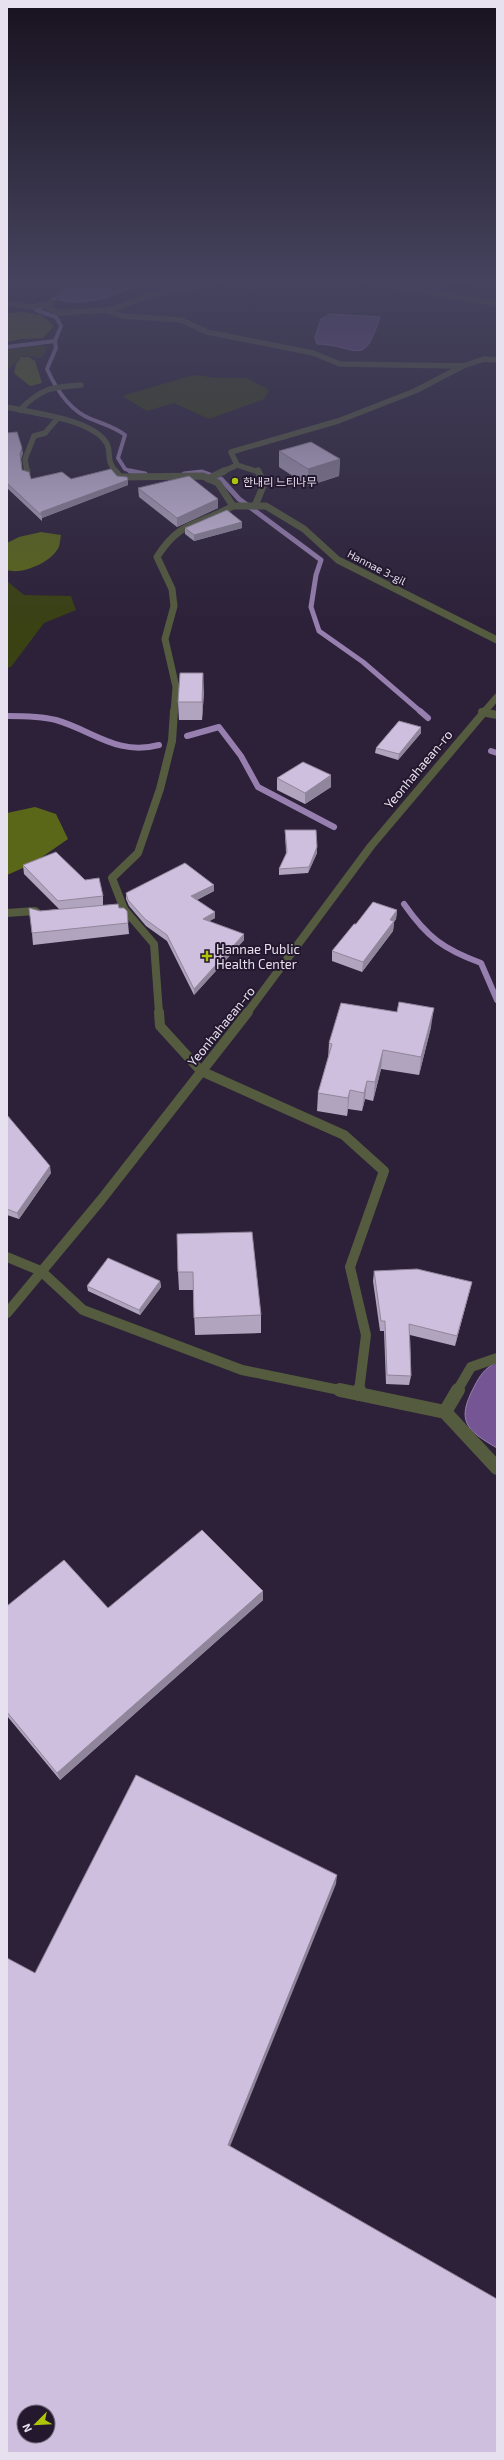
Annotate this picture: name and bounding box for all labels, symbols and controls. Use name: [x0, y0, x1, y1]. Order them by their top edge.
place label: 한내리 느티나무: [243, 475, 316, 488]
marker: 한내리 느티나무: [230, 476, 240, 486]
street label: Hannae 3-gil: [346, 547, 409, 588]
street label: Yeonhahaean-ro: [380, 726, 456, 812]
place label: Hannae Public Health Center: [216, 941, 300, 972]
marker: Hannae Public Health Center: [201, 950, 213, 962]
street label: Yeonhahaean-ro: [184, 983, 258, 1069]
north arrow: [16, 2404, 56, 2444]
text: N: [19, 2422, 34, 2435]

